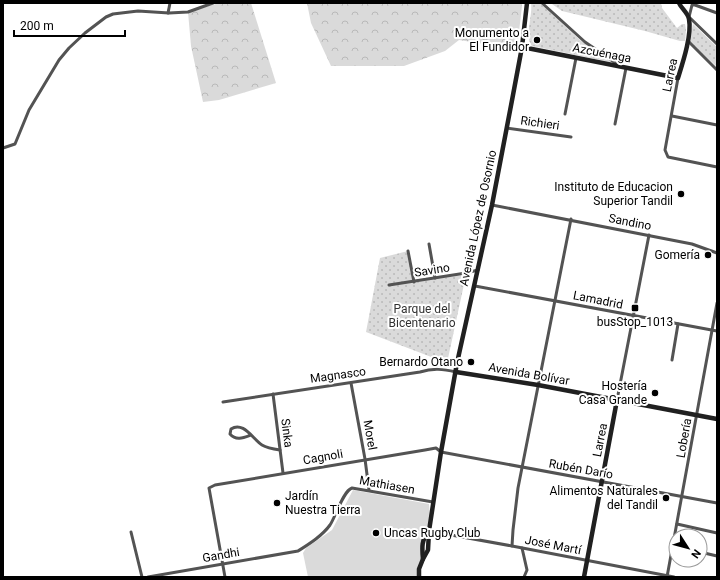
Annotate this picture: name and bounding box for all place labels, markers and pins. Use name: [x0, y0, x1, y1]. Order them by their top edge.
place label: Monumento a El Fundidor: [455, 26, 529, 54]
marker: Monumento a El Fundidor: [532, 35, 542, 45]
place label: Instituto de Educacion Superior Tandil: [554, 180, 673, 208]
marker: Instituto de Educacion Superior Tandil: [676, 189, 686, 199]
place label: Gomería: [655, 248, 700, 262]
marker: Gomería: [703, 250, 713, 260]
marker: busStop_1013: [630, 303, 640, 313]
place label: busStop_1013: [597, 315, 673, 329]
place label: Bernardo Otano: [379, 355, 463, 369]
marker: Bernardo Otano: [466, 357, 476, 367]
place label: Hostería Casa Grande: [579, 379, 647, 407]
marker: Hostería Casa Grande: [650, 388, 660, 398]
place label: Alimentos Naturales del Tandil: [550, 484, 658, 512]
place label: Jardín Nuestra Tierra: [285, 489, 361, 517]
marker: Alimentos Naturales del Tandil: [661, 493, 671, 503]
marker: Jardín Nuestra Tierra: [272, 498, 282, 508]
place label: Uncas Rugby Club: [384, 526, 481, 540]
marker: Uncas Rugby Club: [371, 528, 381, 538]

